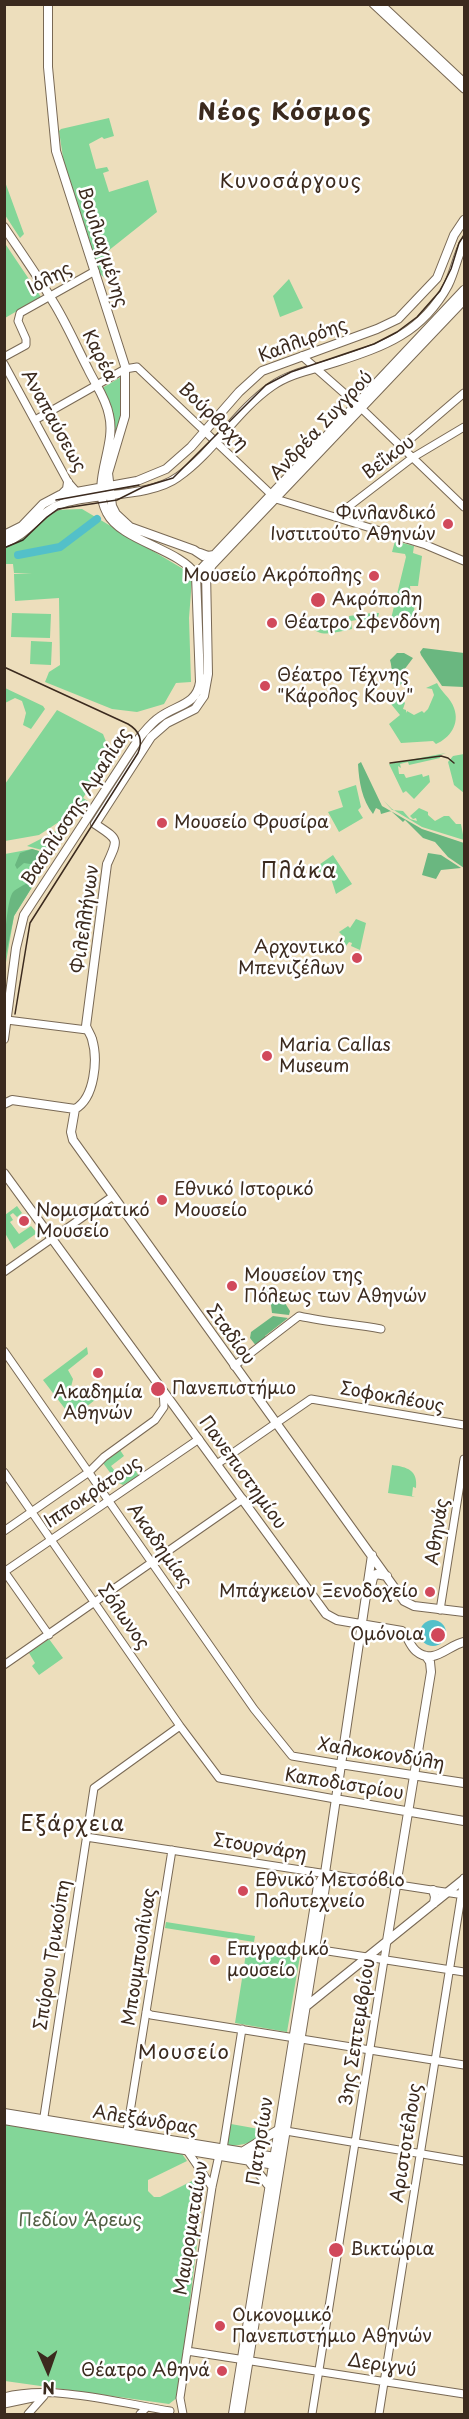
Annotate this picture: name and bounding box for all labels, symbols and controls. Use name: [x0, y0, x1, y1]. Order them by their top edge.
district label: Νέος Κόσμος: [198, 99, 372, 127]
district label: Κυνοσάργους: [220, 170, 362, 194]
street label: Βουλιαγμένης: [72, 184, 132, 310]
street label: Ιόλης: [24, 258, 76, 300]
street label: Καλλιρόης: [256, 314, 350, 368]
street label: Καρέα: [77, 327, 121, 385]
street label: Αναπαύσεως: [16, 366, 90, 476]
street label: Ανδρέα Συγγρού: [266, 367, 378, 485]
street label: Βούρβαχη: [174, 379, 252, 455]
street label: Βεΐκου: [359, 432, 419, 484]
place label: Φινλανδικό Iνστιτούτο Aθηνών: [270, 503, 436, 546]
marker: Φινλανδικό Iνστιτούτο Aθηνών: [441, 517, 455, 531]
place label: Μουσείο Ακρόπολης: [183, 565, 362, 587]
marker: Μουσείο Ακρόπολης: [367, 569, 381, 583]
place label: Ακρόπολη: [332, 589, 422, 611]
marker: Ακρόπολη: [309, 591, 327, 609]
place label: Θέατρο Σφενδόνη: [284, 612, 440, 634]
marker: Θέατρο Σφενδόνη: [265, 616, 279, 630]
place label: Θέατρο Τέχνης "Κάρολος Κουν": [277, 665, 414, 708]
marker: Θέατρο Τέχνης "Κάρολος Κουν": [258, 679, 272, 693]
street label: Βασιλίσσης Αμαλίας: [18, 724, 136, 890]
place label: Μουσείο Φρυσίρα: [174, 812, 329, 834]
marker: Μουσείο Φρυσίρα: [155, 816, 169, 830]
district label: Πλάκα: [261, 859, 337, 885]
street label: Φιλελλήνων: [68, 863, 104, 975]
place label: Αρχοντικό Μπενιζέλων: [238, 937, 345, 980]
marker: Αρχοντικό Μπενιζέλων: [350, 951, 364, 965]
place label: Maria Callas Museum: [279, 1035, 391, 1078]
marker: Maria Callas Museum: [260, 1049, 274, 1063]
place label: Εθνικό Ιστορικό Μουσείο: [174, 1179, 314, 1222]
marker: Εθνικό Ιστορικό Μουσείο: [155, 1193, 169, 1207]
place label: Νομισματικό Μουσείο: [36, 1200, 150, 1242]
marker: Νομισματικό Μουσείο: [17, 1214, 31, 1228]
place label: Μουσείον της Πόλεως των Αθηνών: [244, 1265, 427, 1308]
marker: Μουσείον της Πόλεως των Αθηνών: [225, 1279, 239, 1293]
street label: Σταδίου: [201, 1301, 259, 1369]
marker: Ακαδημία Αθηνών: [91, 1366, 105, 1380]
place label: Πανεπιστήμιο: [172, 1378, 296, 1400]
street label: Σοφοκλέους: [338, 1378, 446, 1418]
marker: Πανεπιστήμιο: [149, 1380, 167, 1398]
place label: Ακαδημία Αθηνών: [53, 1382, 143, 1424]
street label: Πανεπιστημίου: [194, 1412, 290, 1534]
street label: Ιπποκράτους: [40, 1453, 146, 1533]
street label: Αθηνάς: [422, 1497, 454, 1567]
street label: Ακαδημίας: [122, 1500, 196, 1592]
street label: Σόλωνος: [93, 1580, 153, 1654]
place label: Μπάγκειον Ξενοδοχείο: [219, 1581, 418, 1603]
marker: Μπάγκειον Ξενοδοχείο: [423, 1585, 437, 1599]
place label: Ομόνοια: [350, 1624, 424, 1646]
marker: Ομόνοια: [429, 1626, 447, 1644]
street label: Χαλκοκονδύλη: [316, 1734, 446, 1776]
street label: Καποδιστρίου: [283, 1765, 405, 1805]
district label: Εξάρχεια: [20, 1812, 126, 1838]
street label: Στουρνάρη: [212, 1830, 308, 1866]
place label: Εθνικό Μετσόβιο Πολυτεχνείο: [255, 1870, 405, 1912]
street label: Σπύρου Τρικούπη: [30, 1878, 76, 2032]
marker: Εθνικό Μετσόβιο Πολυτεχνείο: [236, 1884, 250, 1898]
street label: Μπουμπουλίνας: [118, 1887, 162, 2027]
place label: Επιγραφικό μουσείο: [227, 1939, 329, 1982]
marker: Επιγραφικό μουσείο: [208, 1953, 222, 1967]
street label: 3ης Σεπτεμβρίου: [336, 1957, 380, 2107]
district label: Μουσείο: [138, 2041, 230, 2065]
street label: Αριστοτέλους: [387, 2082, 427, 2204]
street label: Πατησίων: [243, 2095, 279, 2187]
street label: Αλεξάνδρας: [91, 2102, 199, 2140]
street label: Μαυροματαίων: [171, 2159, 213, 2297]
park label: Πεδίον Άρεως: [18, 2210, 142, 2232]
place label: Βικτώρια: [350, 2239, 434, 2261]
marker: Βικτώρια: [327, 2241, 345, 2259]
place label: Οικονομικό Πανεπιστήμιο Αθηνών: [232, 2305, 432, 2348]
marker: Οικονομικό Πανεπιστήμιο Αθηνών: [213, 2319, 227, 2333]
north arrow: [18, 2341, 78, 2401]
street label: Δεριγνύ: [346, 2350, 418, 2382]
place label: Θέατρο Αθηνά: [81, 2360, 210, 2382]
marker: Θέατρο Αθηνά: [215, 2364, 229, 2378]
text: N: [42, 2377, 55, 2401]

